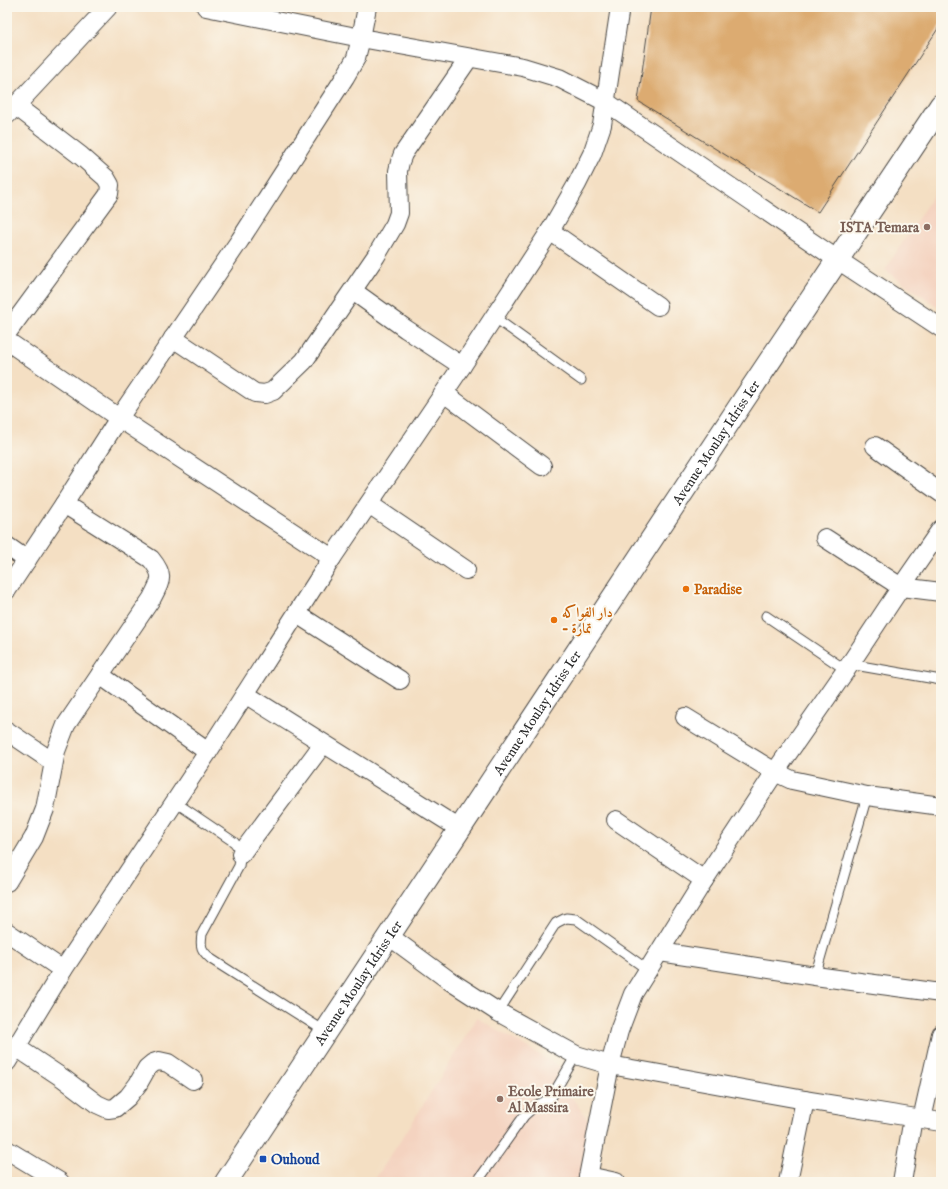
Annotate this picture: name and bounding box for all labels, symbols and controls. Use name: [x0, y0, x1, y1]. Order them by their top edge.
place label: ISTA Temara: [840, 219, 920, 237]
marker: ISTA Temara: [922, 222, 932, 232]
street label: Avenue Moulay Idriss Ier: [668, 377, 764, 510]
place label: Paradise: [694, 581, 742, 599]
marker: Paradise: [681, 584, 691, 594]
place label: دار الفواكه - تمارة: [562, 603, 613, 638]
marker: دار الفواكه - تمارة: [549, 615, 559, 625]
street label: Avenue Moulay Idriss Ier: [489, 647, 585, 780]
street label: Avenue Moulay Idriss Ier: [310, 917, 407, 1050]
place label: Ecole Primaire Al Massira: [507, 1083, 594, 1117]
marker: Ecole Primaire Al Massira: [495, 1094, 505, 1104]
place label: Ouhoud: [271, 1151, 320, 1169]
marker: Ouhoud: [258, 1154, 268, 1164]

